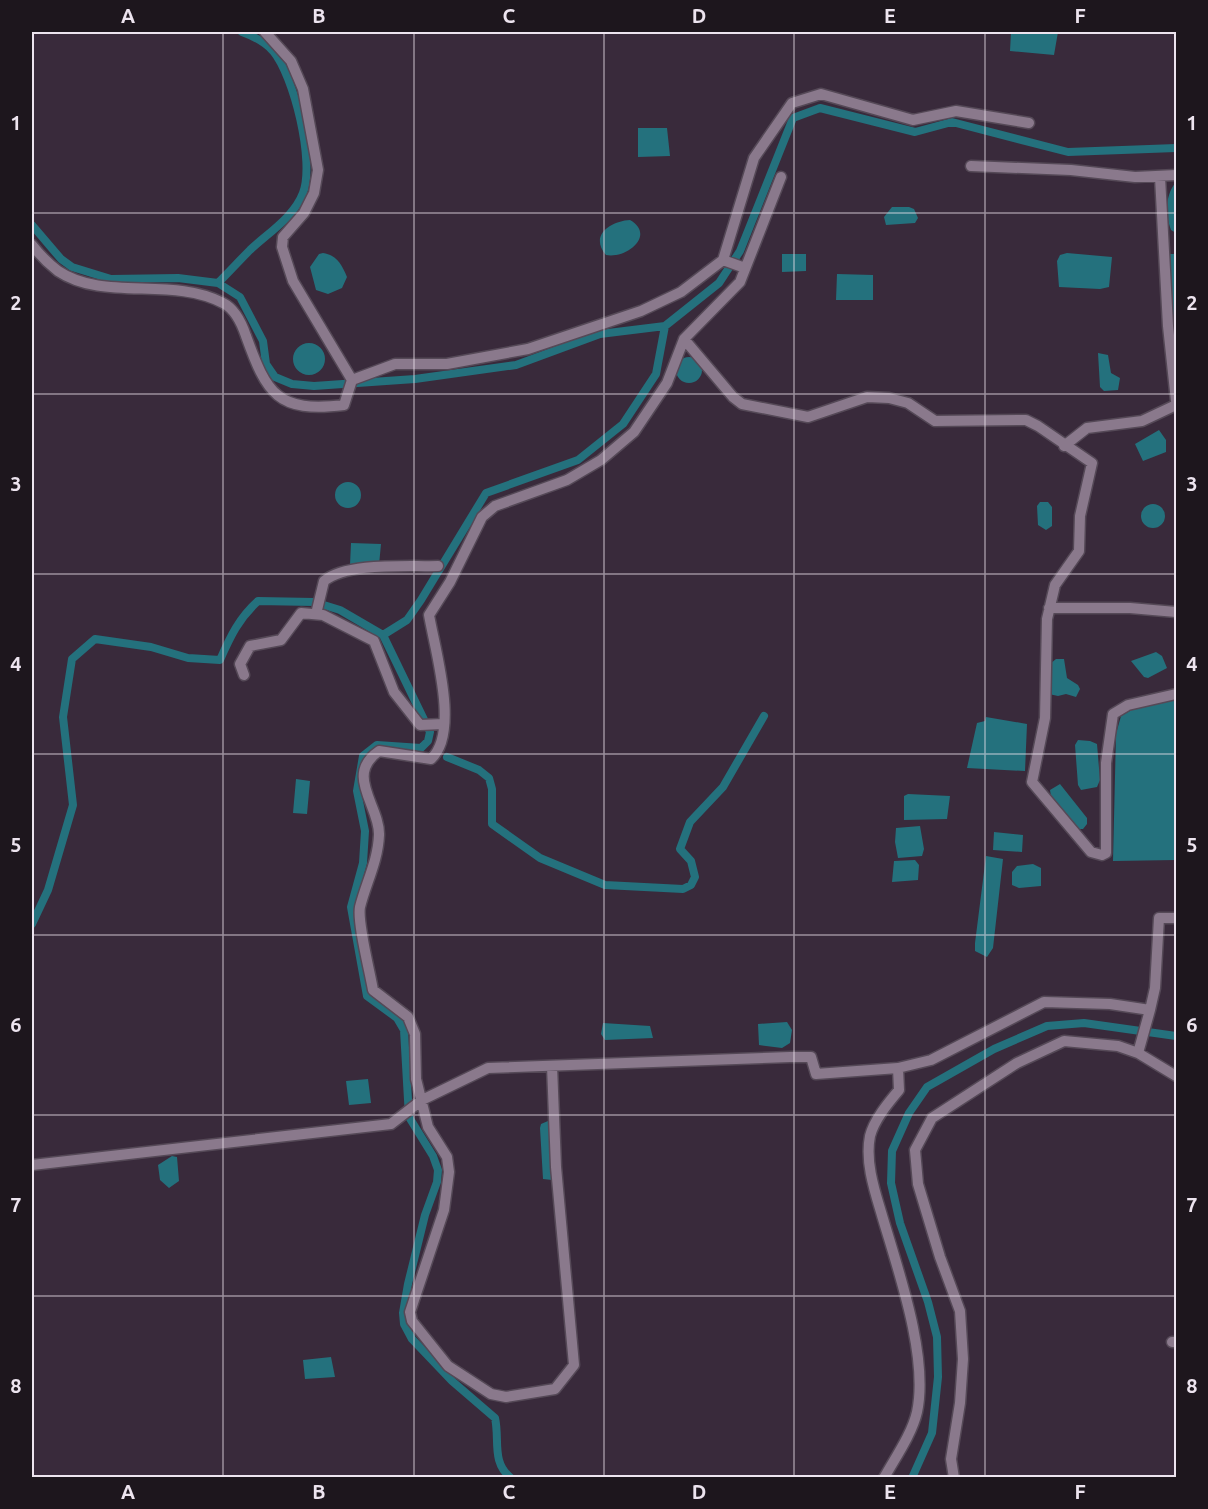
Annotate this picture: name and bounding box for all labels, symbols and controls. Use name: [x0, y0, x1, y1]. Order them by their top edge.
text: A: [121, 4, 135, 27]
text: B: [312, 4, 326, 27]
text: C: [503, 4, 516, 27]
text: D: [692, 4, 706, 27]
text: E: [884, 4, 896, 27]
text: F: [1074, 4, 1086, 27]
text: 1: [10, 111, 22, 134]
text: 1: [1186, 111, 1198, 134]
text: 2: [10, 291, 22, 314]
text: 2: [1186, 291, 1198, 314]
text: 3: [10, 472, 22, 495]
text: 3: [1186, 472, 1198, 495]
text: 4: [10, 652, 22, 675]
text: 4: [1186, 652, 1198, 675]
text: 5: [10, 833, 22, 856]
text: 5: [1186, 833, 1198, 856]
text: 6: [10, 1013, 22, 1036]
text: 6: [1186, 1013, 1198, 1036]
text: 7: [10, 1193, 22, 1216]
text: 7: [1186, 1193, 1198, 1216]
text: 8: [10, 1374, 22, 1397]
text: 8: [1186, 1374, 1198, 1397]
text: A: [121, 1480, 135, 1503]
text: B: [312, 1480, 326, 1503]
text: C: [503, 1480, 516, 1503]
text: D: [692, 1480, 706, 1503]
text: E: [884, 1480, 896, 1503]
text: F: [1074, 1480, 1086, 1503]

